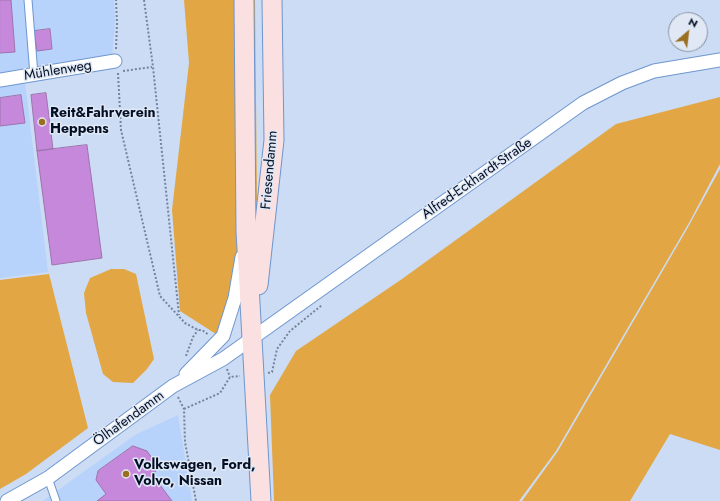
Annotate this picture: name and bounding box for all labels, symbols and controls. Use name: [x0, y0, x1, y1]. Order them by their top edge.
north arrow: [668, 12, 708, 52]
text: N: [686, 13, 701, 31]
street label: Mühlenweg: [23, 57, 93, 85]
place label: Reit&Fahrverein Heppens: [50, 106, 156, 138]
marker: Reit&Fahrverein Heppens: [37, 117, 47, 127]
street label: Friesendamm: [258, 130, 282, 210]
street label: Alfred-Eckhardt-Straße: [419, 135, 535, 223]
street label: Ölhafendamm: [90, 388, 168, 450]
place label: Volkswagen, Ford, Volvo, Nissan: [134, 458, 256, 490]
marker: Volkswagen, Ford, Volvo, Nissan: [121, 469, 131, 479]

